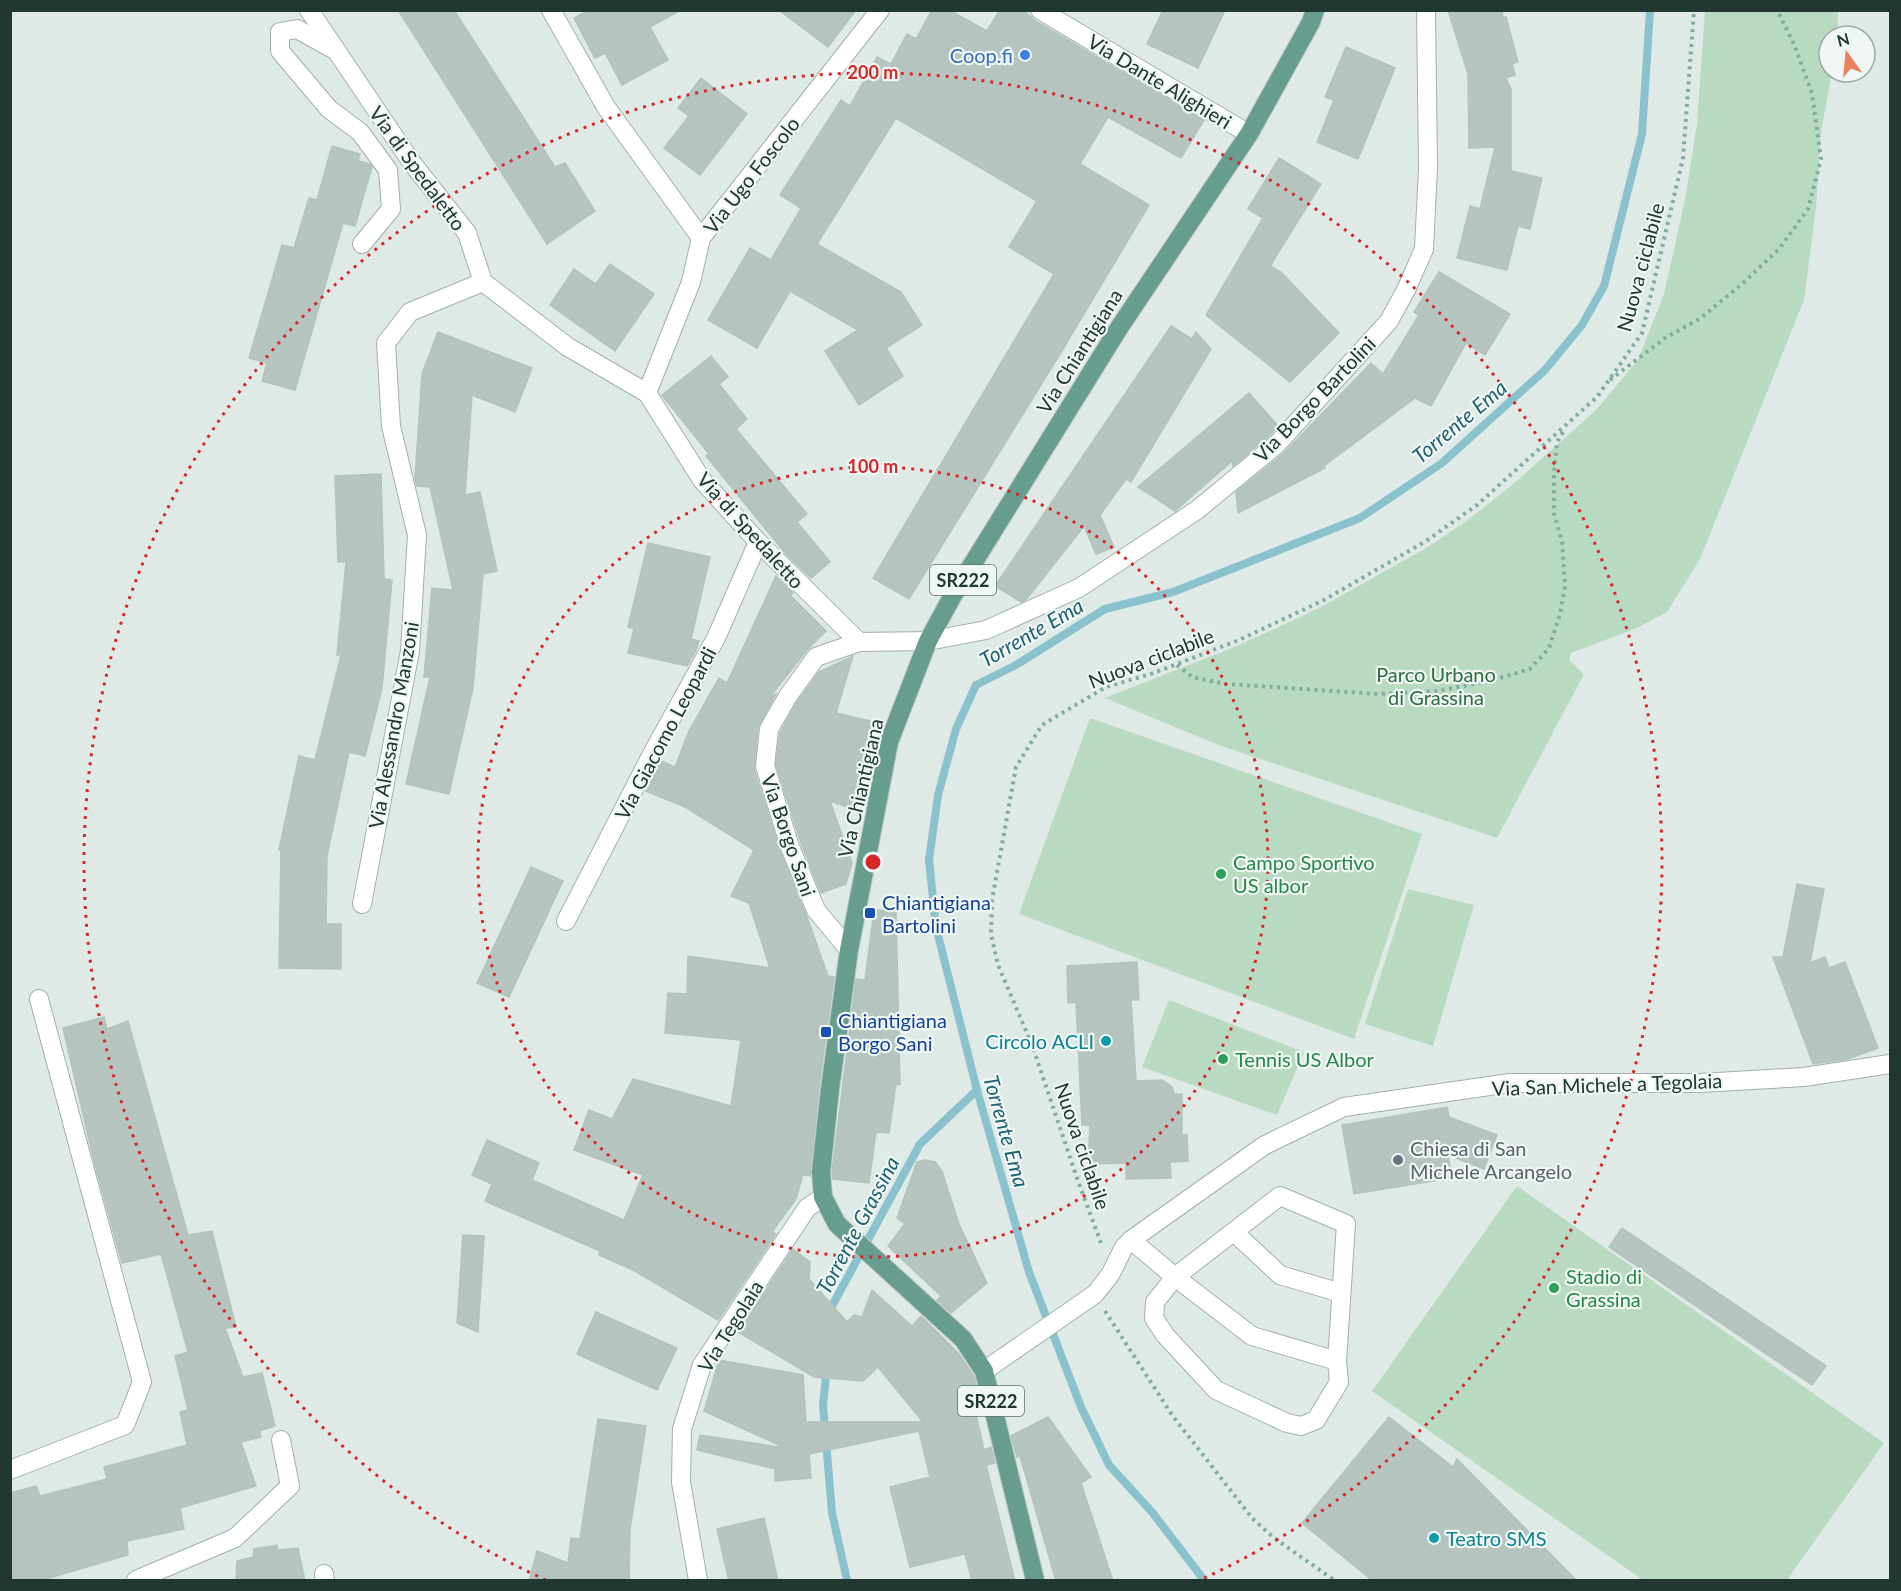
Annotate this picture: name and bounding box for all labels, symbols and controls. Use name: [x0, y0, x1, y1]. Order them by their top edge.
north arrow: [1817, 24, 1877, 84]
text: N: [1835, 28, 1851, 50]
street label: Via Dante Alighieri: [1084, 29, 1236, 133]
place label: Coop.fi: [950, 43, 1013, 67]
marker: Coop.fi: [1018, 48, 1032, 62]
text: 200 m: [848, 61, 898, 83]
street label: Via di Spedaletto: [365, 101, 471, 235]
street label: Via Ugo Foscolo: [698, 112, 804, 238]
street label: Nuova ciclabile: [1611, 200, 1669, 334]
street label: Via Chiantigiana: [1031, 284, 1127, 418]
street label: Via Borgo Bartolini: [1248, 331, 1380, 467]
water label: Torrente Ema: [1407, 374, 1511, 468]
text: 100 m: [848, 455, 898, 477]
street label: Via di Spedaletto: [692, 467, 810, 593]
road number: SR222: [930, 565, 996, 595]
water label: Torrente Ema: [975, 592, 1087, 672]
street label: Via Alessandro Manzoni: [363, 620, 423, 830]
street label: Nuova ciclabile: [1085, 623, 1217, 693]
street label: Via Giacomo Leopardi: [609, 643, 721, 823]
park label: Parco Urbano di Grassina: [1376, 662, 1496, 709]
street label: Via Chiantigiana: [832, 716, 888, 860]
street label: Via Borgo Sani: [757, 771, 821, 899]
place label: Campo Sportivo US albor: [1233, 850, 1375, 897]
centre of rings: [863, 852, 883, 872]
marker: Campo Sportivo US albor: [1214, 867, 1228, 881]
place label: Chiantigiana Bartolini: [882, 890, 991, 937]
marker: Chiantigiana Bartolini: [863, 906, 877, 920]
place label: Chiantigiana Borgo Sani: [838, 1008, 947, 1055]
marker: Chiantigiana Borgo Sani: [819, 1025, 833, 1039]
place label: Circolo ACLI: [985, 1029, 1094, 1053]
marker: Circolo ACLI: [1099, 1034, 1113, 1048]
place label: Tennis US Albor: [1235, 1047, 1375, 1071]
marker: Tennis US Albor: [1216, 1052, 1230, 1066]
street label: Via San Michele a Tegolaia: [1491, 1068, 1723, 1100]
water label: Torrente Ema: [979, 1072, 1035, 1190]
street label: Nuova ciclabile: [1050, 1080, 1116, 1212]
place label: Chiesa di San Michele Arcangelo: [1410, 1136, 1572, 1183]
water label: Torrente Grassina: [810, 1152, 904, 1298]
marker: Chiesa di San Michele Arcangelo: [1391, 1153, 1405, 1167]
place label: Stadio di Grassina: [1566, 1264, 1642, 1311]
street label: Via Tegolaia: [692, 1276, 768, 1376]
marker: Stadio di Grassina: [1547, 1281, 1561, 1295]
road number: SR222: [958, 1386, 1024, 1416]
place label: Teatro SMS: [1446, 1526, 1547, 1550]
marker: Teatro SMS: [1427, 1531, 1441, 1545]

